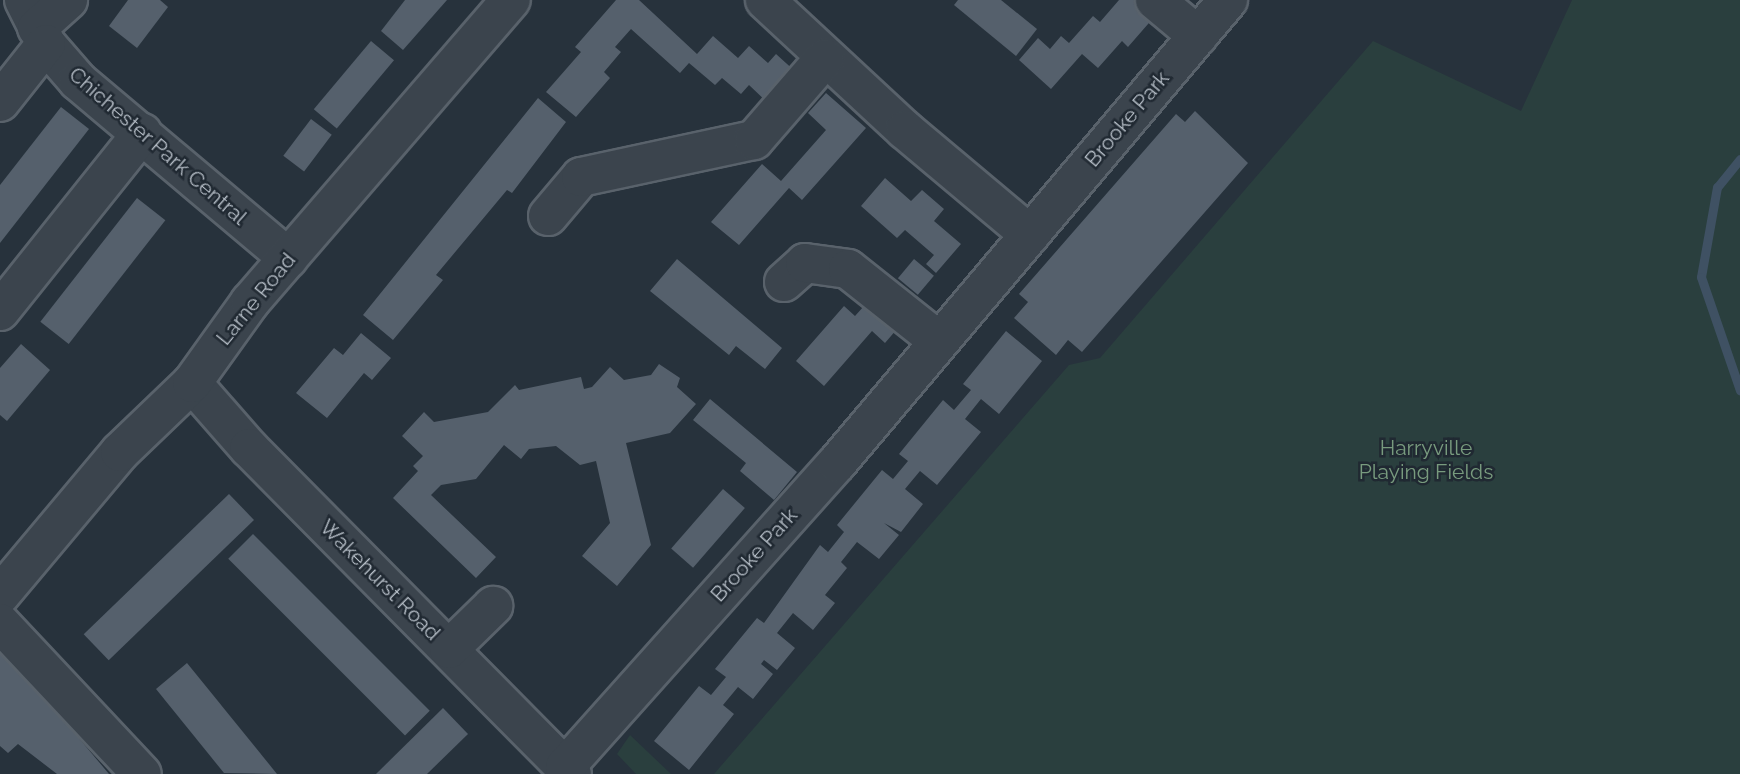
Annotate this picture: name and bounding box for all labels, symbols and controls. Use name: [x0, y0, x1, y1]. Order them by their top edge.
street label: Chichester Park Central: [64, 62, 252, 230]
street label: Brooke Park: [1080, 66, 1174, 172]
street label: Larne Road: [211, 248, 301, 350]
park label: Harryville Playing Fields: [1359, 435, 1493, 485]
street label: Brooke Park: [705, 503, 803, 607]
street label: Wakehurst Road: [314, 514, 446, 646]

